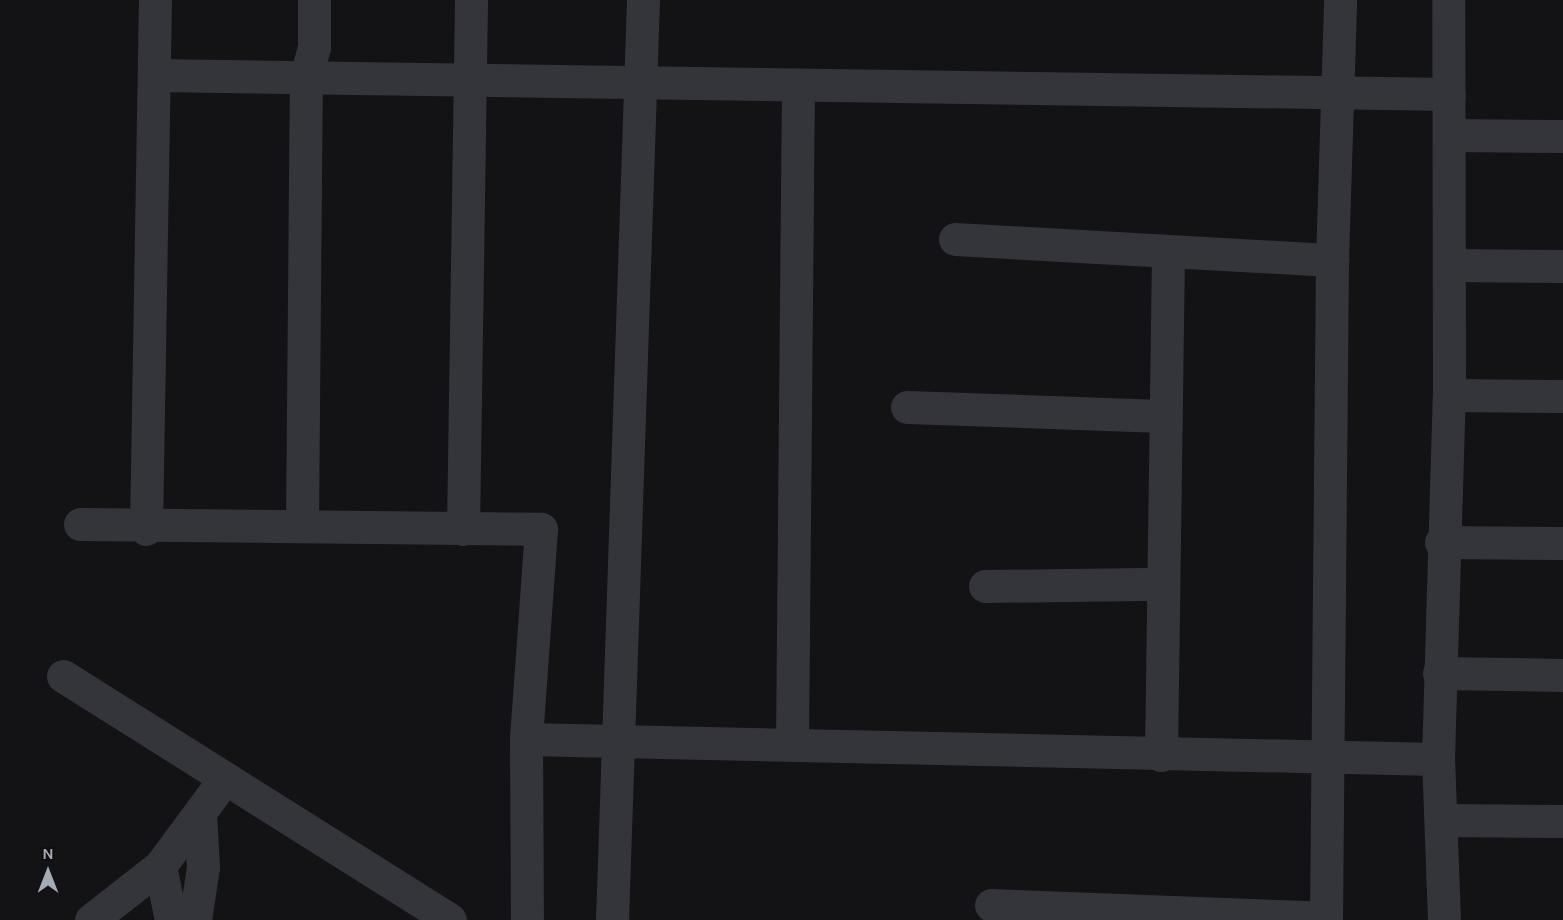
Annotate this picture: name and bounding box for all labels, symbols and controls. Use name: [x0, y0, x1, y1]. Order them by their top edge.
north arrow: [18, 842, 78, 902]
text: N: [42, 844, 54, 863]

